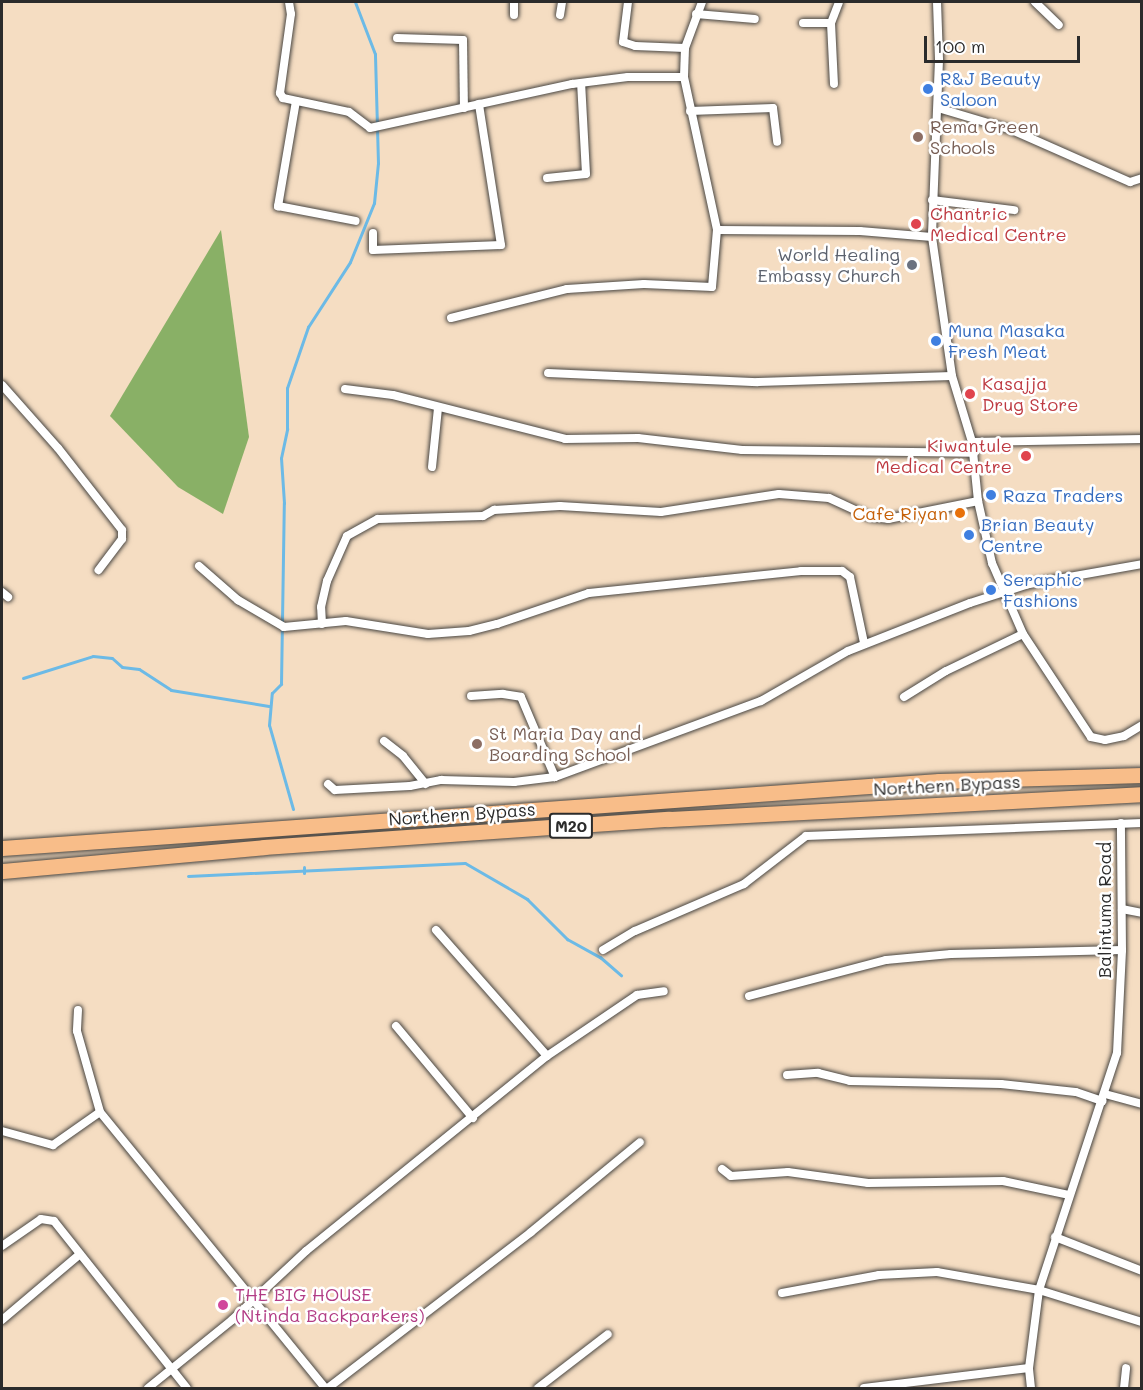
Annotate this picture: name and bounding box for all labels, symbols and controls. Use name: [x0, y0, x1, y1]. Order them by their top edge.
scale bar: [927, 24, 1083, 62]
text: 100 m: [935, 34, 985, 58]
place label: R&J Beauty Saloon: [940, 68, 1041, 110]
marker: R&J Beauty Saloon: [921, 82, 935, 96]
place label: Rema Green Schools: [930, 116, 1039, 158]
marker: Rema Green Schools: [911, 130, 925, 144]
place label: Chantric Medical Centre: [930, 203, 1067, 246]
marker: Chantric Medical Centre: [907, 215, 925, 233]
place label: World Healing Embassy Church: [757, 244, 900, 286]
marker: World Healing Embassy Church: [905, 258, 919, 272]
place label: Muna Masaka Fresh Meat: [948, 320, 1065, 362]
marker: Muna Masaka Fresh Meat: [929, 334, 943, 348]
place label: Kasajja Drug Store: [982, 373, 1078, 416]
marker: Kasajja Drug Store: [963, 387, 977, 401]
place label: Kiwantule Medical Centre: [875, 435, 1012, 478]
marker: Kiwantule Medical Centre: [1017, 447, 1035, 465]
place label: Raza Traders: [1003, 484, 1123, 506]
marker: Raza Traders: [984, 488, 998, 502]
place label: Cafe Riyan: [852, 502, 948, 524]
marker: Cafe Riyan: [953, 506, 967, 520]
place label: Brian Beauty Centre: [981, 514, 1094, 556]
marker: Brian Beauty Centre: [962, 528, 976, 542]
place label: Seraphic Fashions: [1003, 569, 1082, 612]
marker: Seraphic Fashions: [984, 583, 998, 597]
place label: St Maria Day and Boarding School: [489, 723, 641, 766]
marker: St Maria Day and Boarding School: [470, 737, 484, 751]
street label: Northern Bypass: [873, 770, 1021, 800]
street label: Northern Bypass: [388, 798, 536, 830]
road number: M20: [548, 813, 594, 839]
street label: Balintuma Road: [1093, 842, 1115, 978]
place label: THE BIG HOUSE (Ntinda Backparkers): [235, 1284, 425, 1326]
marker: THE BIG HOUSE (Ntinda Backparkers): [216, 1298, 230, 1312]

